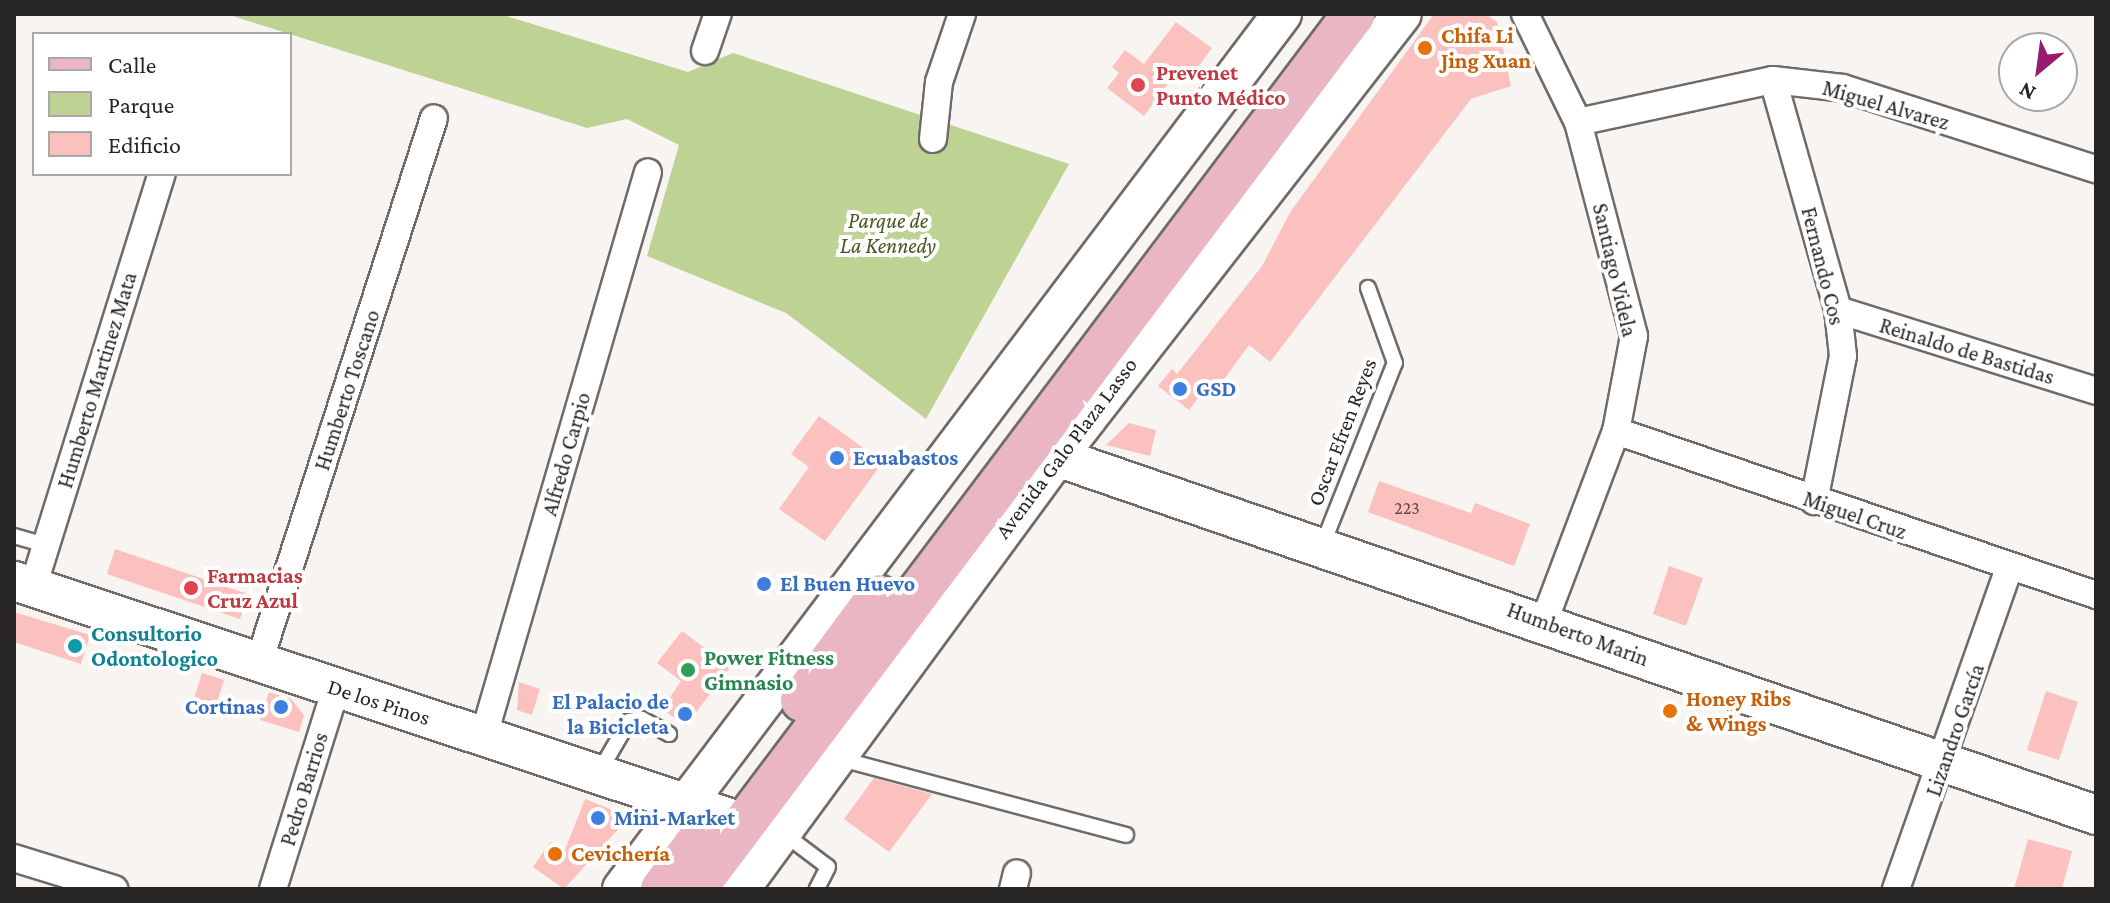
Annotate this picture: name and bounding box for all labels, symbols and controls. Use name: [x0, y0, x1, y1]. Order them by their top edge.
place label: Chifa Li Jing Xuan: [1441, 22, 1531, 74]
legend: [32, 32, 292, 176]
north arrow: [1998, 32, 2078, 112]
marker: Chifa Li Jing Xuan: [1416, 39, 1434, 57]
text: Calle: [108, 51, 156, 78]
place label: Prevenet Punto Médico: [1156, 59, 1286, 110]
marker: Prevenet Punto Médico: [1127, 74, 1149, 96]
street label: Miguel Alvarez: [1820, 74, 1952, 136]
text: N: [2014, 77, 2040, 106]
text: Parque: [108, 91, 174, 118]
text: Edificio: [108, 131, 181, 158]
street label: Santiago Videla: [1587, 201, 1643, 339]
street label: Fernando Cos: [1796, 204, 1850, 328]
park label: Parque de La Kennedy: [840, 207, 936, 258]
street label: Humberto Martinez Mata: [52, 269, 142, 491]
street label: Humberto Toscano: [309, 306, 385, 474]
street label: Reinaldo de Bastidas: [1876, 312, 2058, 390]
street label: Avenida Galo Plaza Lasso: [989, 352, 1143, 544]
street label: Oscar Efren Reyes: [1302, 355, 1382, 509]
place label: GSD: [1196, 376, 1236, 402]
marker: GSD: [1171, 380, 1189, 398]
street label: Alfredo Carpio: [536, 389, 596, 519]
place label: Ecuabastos: [853, 445, 958, 471]
marker: Ecuabastos: [828, 449, 846, 467]
street label: Miguel Cruz: [1800, 485, 1910, 545]
house number: 223: [1394, 497, 1420, 519]
place label: Farmacias Cruz Azul: [207, 562, 303, 614]
place label: El Buen Huevo: [780, 571, 915, 597]
marker: El Buen Huevo: [755, 575, 773, 593]
marker: Farmacias Cruz Azul: [182, 579, 200, 597]
street label: Humberto Marin: [1504, 596, 1652, 672]
place label: Consultorio Odontologico: [91, 620, 218, 672]
marker: Consultorio Odontologico: [66, 637, 84, 655]
place label: Power Fitness Gimnasio: [704, 644, 834, 696]
street label: Lizandro García: [1920, 660, 1990, 800]
marker: Power Fitness Gimnasio: [679, 661, 697, 679]
street label: De los Pinos: [324, 673, 434, 731]
place label: Honey Ribs & Wings: [1686, 685, 1791, 736]
place label: El Palacio de la Bicicleta: [552, 688, 669, 740]
place label: Cortinas: [185, 694, 265, 720]
marker: Cortinas: [272, 698, 290, 716]
marker: Honey Ribs & Wings: [1661, 702, 1679, 720]
marker: El Palacio de la Bicicleta: [676, 705, 694, 723]
street label: Pedro Barrios: [274, 729, 334, 849]
place label: Mini-Market: [614, 805, 735, 831]
marker: Mini-Market: [589, 809, 607, 827]
place label: Cevichería: [571, 841, 670, 867]
marker: Cevichería: [546, 845, 564, 863]

